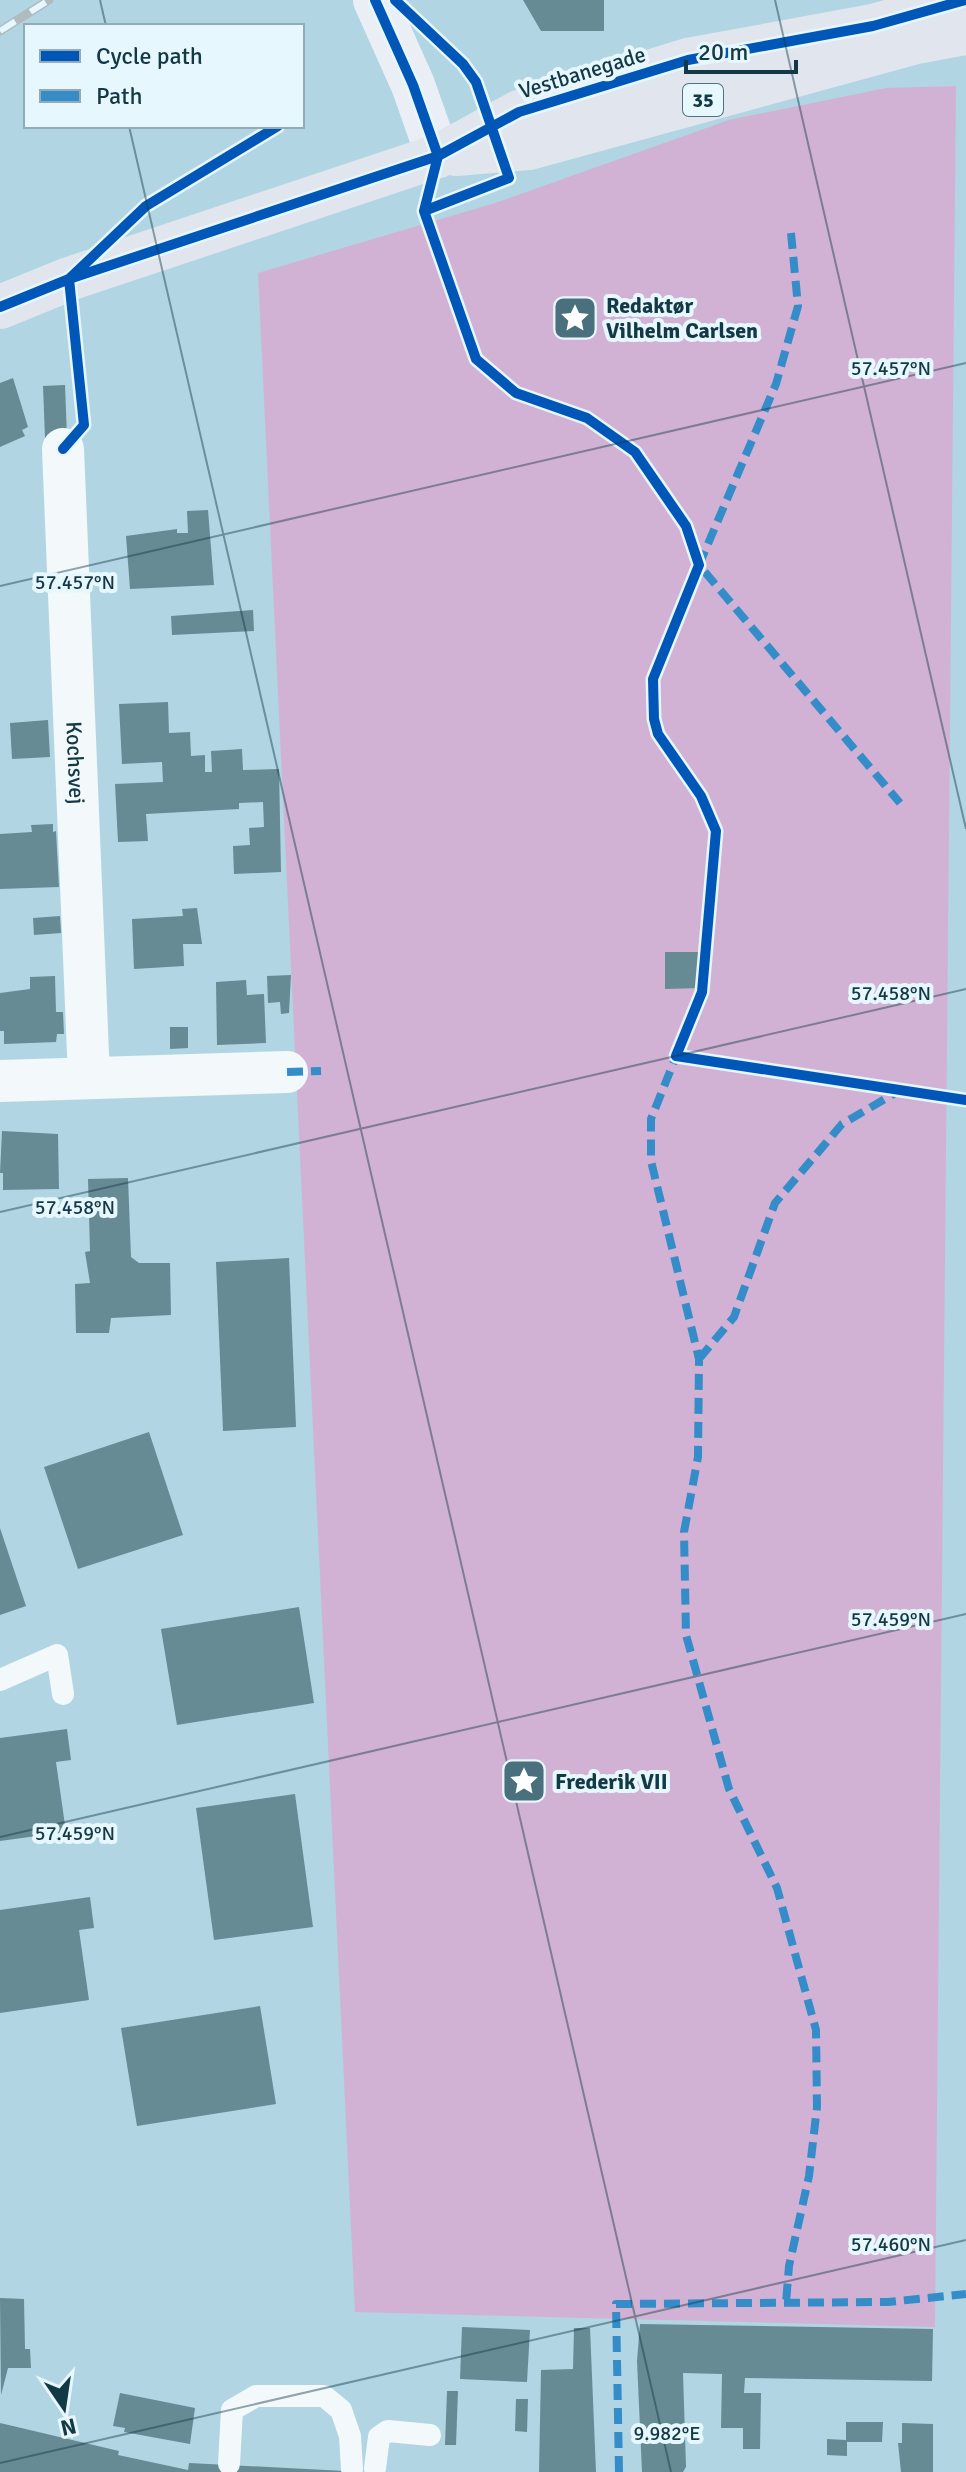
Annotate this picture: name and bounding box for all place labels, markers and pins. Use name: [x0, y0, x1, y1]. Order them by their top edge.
place label: Redaktør Vilhelm Carlsen: [606, 292, 758, 344]
place icon: Redaktør Vilhelm Carlsen: [551, 294, 599, 342]
place icon: Frederik VII: [500, 1757, 548, 1805]
place label: Frederik VII: [555, 1768, 668, 1795]

